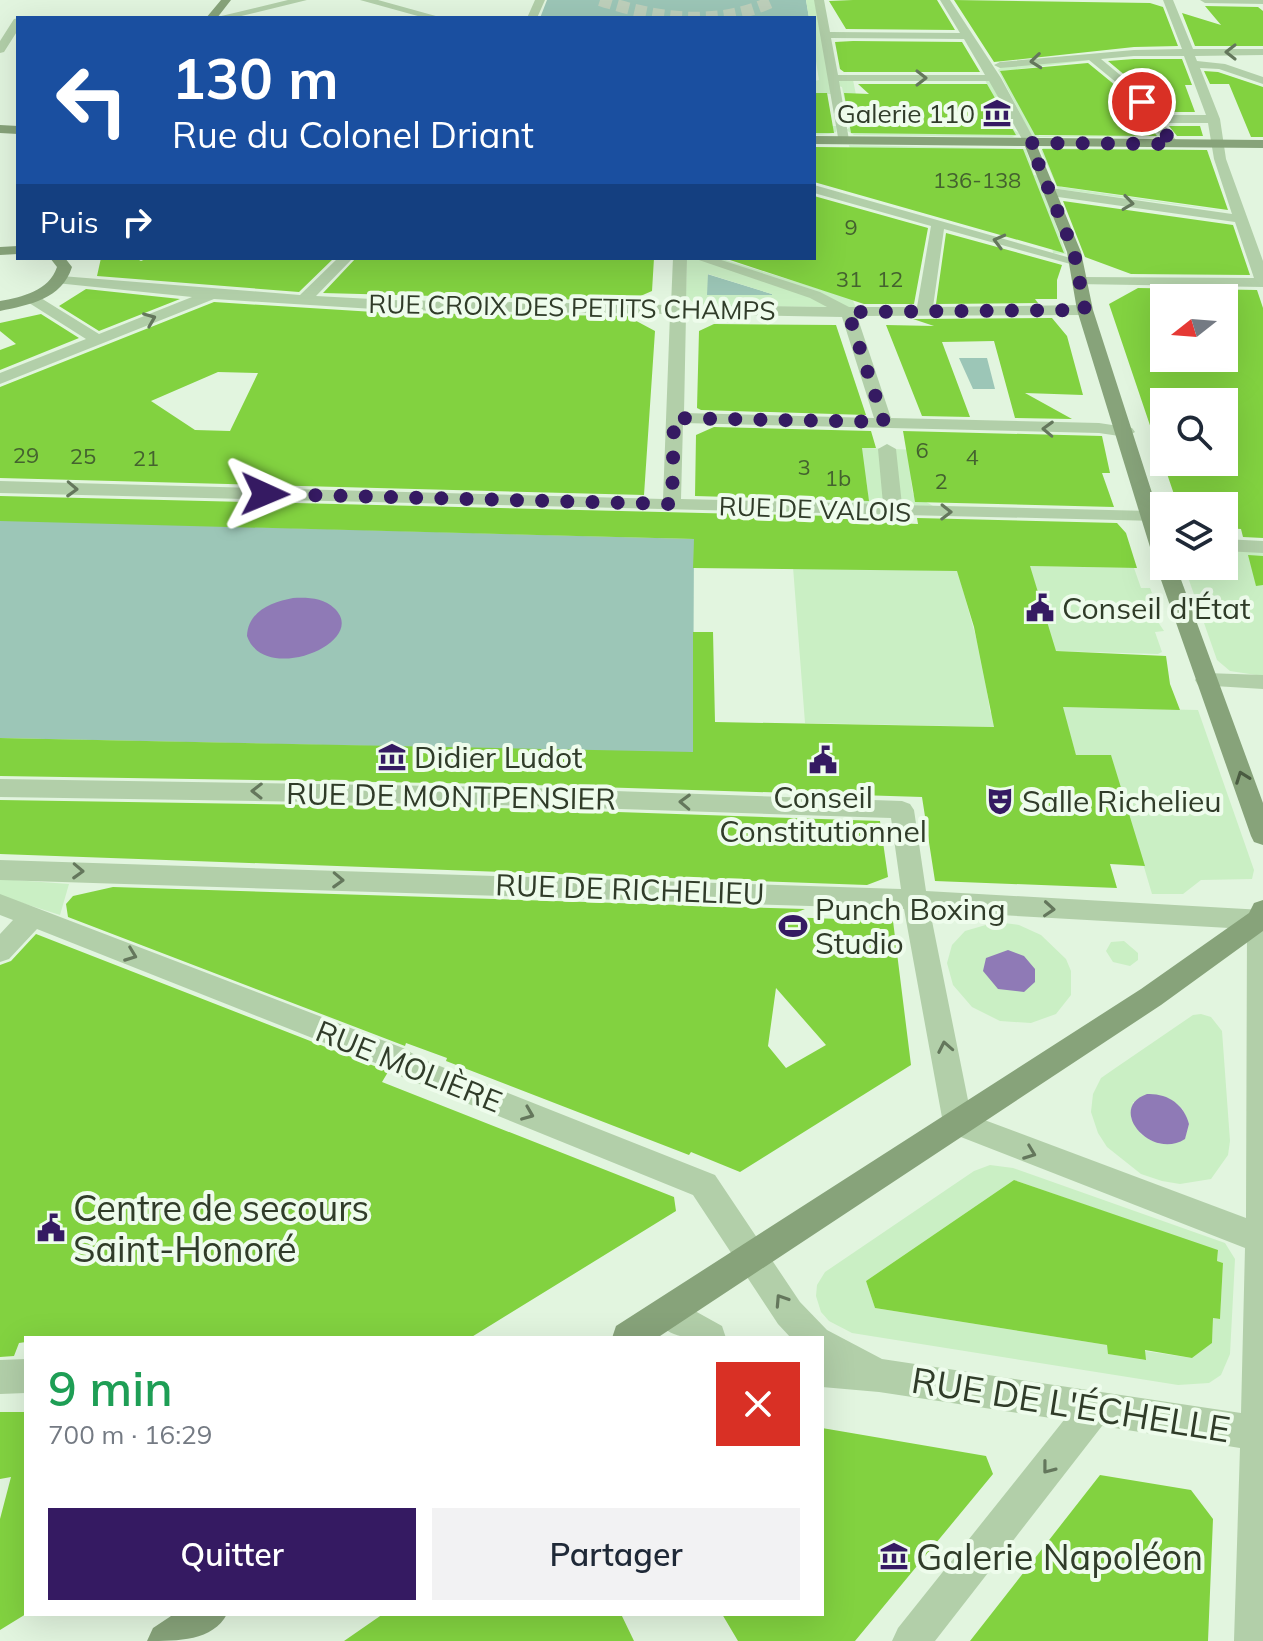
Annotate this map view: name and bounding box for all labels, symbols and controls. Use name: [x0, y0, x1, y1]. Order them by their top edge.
text: 130 m: [172, 43, 339, 113]
one-way arrow: [1224, 43, 1237, 61]
icon: left: [40, 48, 144, 152]
one-way arrow: [1030, 53, 1043, 70]
pin: [1108, 68, 1176, 136]
one-way arrow: [915, 69, 928, 87]
icon: arrive: [1120, 80, 1164, 124]
place label: Galerie 110: [837, 97, 975, 130]
museum icon: Galerie 110: [982, 98, 1012, 128]
text: Rue du Colonel Driant: [172, 112, 534, 157]
house number: 136-138: [933, 166, 1021, 194]
one-way arrow: [1122, 194, 1135, 211]
icon: right: [115, 200, 159, 244]
text: Puis: [40, 203, 99, 241]
house number: 9: [844, 213, 858, 241]
one-way arrow: [992, 233, 1006, 250]
house number: 31: [836, 265, 862, 293]
house number: 12: [877, 265, 903, 293]
north arrow: [1150, 284, 1238, 372]
map controls: [1150, 284, 1238, 580]
street label: RUE CROIX DES PETITS CHAMPS: [368, 287, 776, 327]
one-way arrow: [142, 312, 156, 329]
button: search: [1150, 388, 1238, 476]
one-way arrow: [1041, 421, 1054, 438]
house number: 6: [915, 436, 929, 464]
house number: 29: [13, 441, 39, 469]
house number: 25: [70, 442, 96, 470]
house number: 4: [965, 443, 979, 471]
house number: 21: [133, 444, 159, 472]
position arrow: [223, 452, 307, 536]
house number: 3: [797, 453, 811, 481]
house number: 1b: [825, 464, 851, 492]
house number: 2: [934, 467, 948, 495]
one-way arrow: [66, 481, 79, 498]
street label: RUE DE VALOIS: [718, 489, 912, 529]
button: layers: [1150, 492, 1238, 580]
one-way arrow: [940, 504, 953, 521]
place label: Conseil d'État: [1062, 589, 1251, 627]
public building icon: Conseil d'État: [1025, 593, 1055, 623]
place label: Didier Ludot: [414, 738, 583, 776]
museum icon: Didier Ludot: [377, 742, 407, 772]
public building icon: Conseil Constitutionnel: [808, 745, 838, 775]
one-way arrow: [1235, 771, 1252, 785]
street label: RUE DE MONTPENSIER: [286, 774, 616, 818]
place label: Conseil Constitutionnel: [719, 778, 927, 850]
place label: Salle Richelieu: [1022, 782, 1222, 820]
one-way arrow: [250, 783, 263, 800]
theatre icon: Salle Richelieu: [985, 786, 1015, 816]
one-way arrow: [678, 794, 691, 811]
one-way arrow: [72, 863, 85, 880]
street label: RUE DE RICHELIEU: [495, 865, 765, 913]
one-way arrow: [332, 872, 345, 889]
place label: Punch Boxing Studio: [815, 890, 1006, 962]
one-way arrow: [1043, 900, 1056, 917]
sports icon: Punch Boxing Studio: [778, 911, 808, 941]
one-way arrow: [123, 945, 137, 961]
street label: RUE MOLIÈRE: [310, 1011, 508, 1121]
one-way arrow: [937, 1040, 954, 1053]
one-way arrow: [520, 1105, 534, 1121]
one-way arrow: [1023, 1143, 1037, 1159]
place label: Centre de secours Saint-Honoré: [73, 1185, 369, 1271]
public building icon: Centre de secours Saint-Honoré: [36, 1213, 66, 1243]
one-way arrow: [775, 1294, 790, 1309]
street label: RUE DE L'ÉCHELLE: [909, 1357, 1233, 1451]
text: 9 min: [48, 1358, 173, 1418]
button: close: [716, 1362, 800, 1446]
text: 700 m · 16:29: [48, 1418, 212, 1451]
one-way arrow: [1043, 1459, 1057, 1474]
button: Quitter: [48, 1508, 416, 1600]
button: Partager: [432, 1508, 800, 1600]
place label: Galerie Napoléon: [916, 1534, 1203, 1579]
museum icon: Galerie Napoléon: [879, 1541, 909, 1571]

